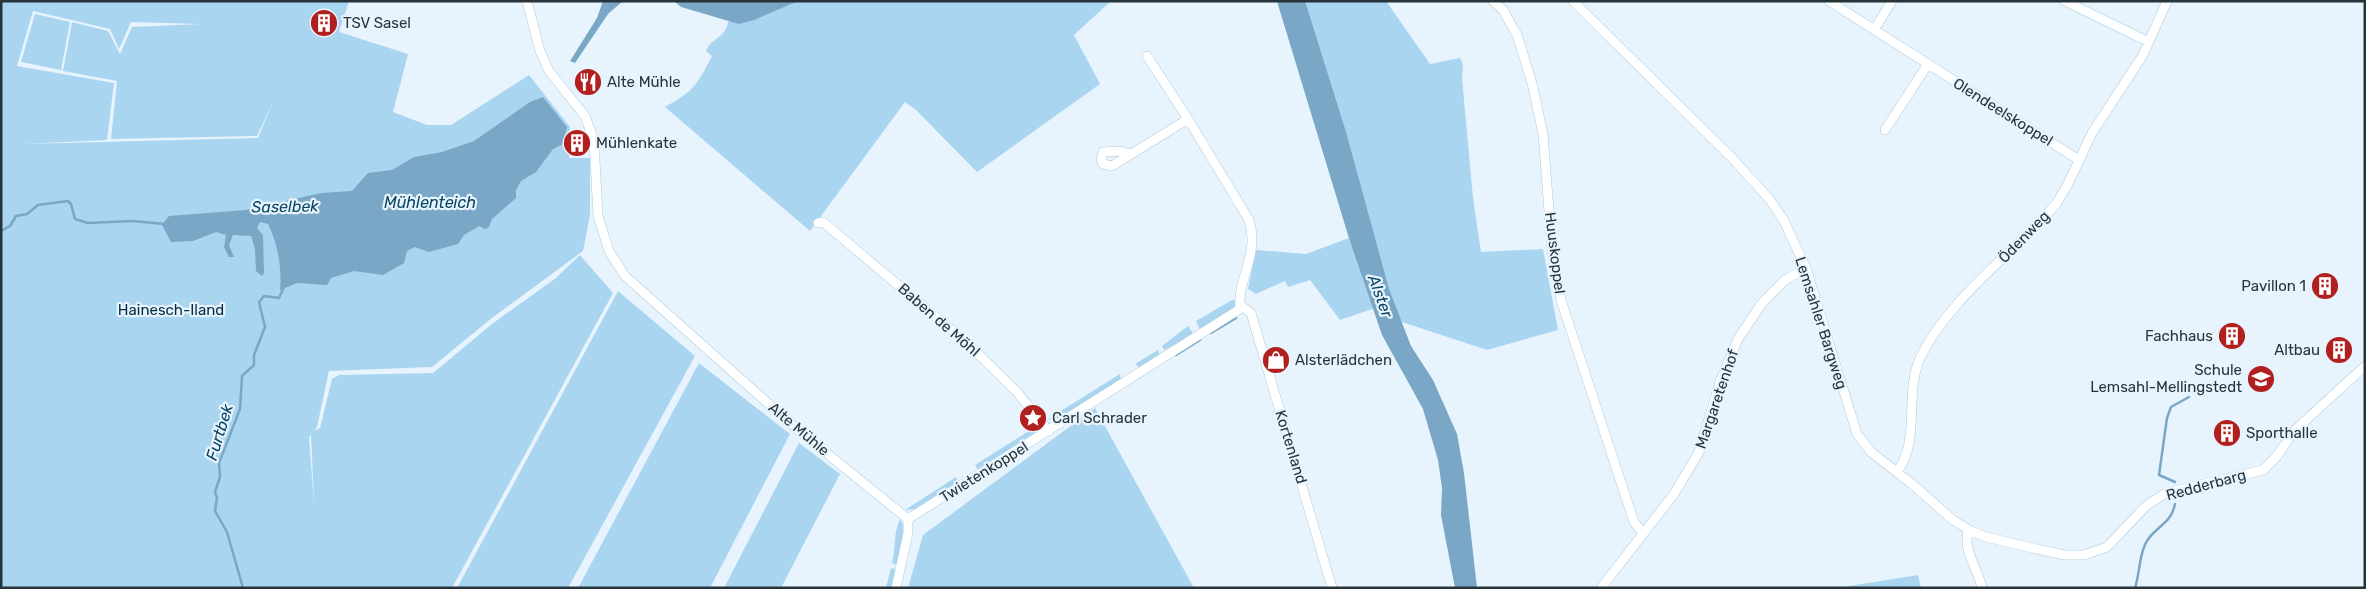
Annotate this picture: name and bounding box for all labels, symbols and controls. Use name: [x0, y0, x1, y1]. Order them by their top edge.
building icon: TSV Sasel: [309, 8, 339, 38]
place label: TSV Sasel: [343, 14, 411, 32]
restaurant icon: Alte Mühle: [573, 67, 603, 97]
place label: Alte Mühle: [607, 73, 681, 91]
street label: Olendeelskoppel: [1950, 74, 2056, 150]
building icon: Mühlenkate: [562, 128, 592, 158]
place label: Mühlenkate: [596, 134, 677, 152]
water label: Mühlenteich: [384, 193, 476, 212]
water label: Saselbek: [251, 196, 319, 217]
street label: Ödenweg: [1995, 207, 2053, 267]
street label: Huuskoppel: [1541, 211, 1569, 295]
street label: Lemsahler Bargweg: [1791, 255, 1851, 391]
water label: Alster: [1364, 271, 1397, 321]
building icon: Pavillon 1: [2310, 271, 2340, 301]
place label: Pavillon 1: [2241, 277, 2306, 295]
street label: Baben de Möhl: [894, 280, 984, 360]
park label: Hainesch-Iland: [118, 301, 224, 319]
building icon: Fachhaus: [2217, 321, 2247, 351]
place label: Fachhaus: [2145, 327, 2213, 345]
building icon: Altbau: [2324, 335, 2354, 365]
place label: Altbau: [2274, 341, 2320, 359]
shop icon: Alsterlädchen: [1261, 345, 1291, 375]
street label: Margaretenhof: [1692, 347, 1742, 451]
place label: Alsterlädchen: [1295, 351, 1392, 369]
place label: Schule Lemsahl-Mellingstedt: [2090, 361, 2242, 396]
school or university icon: Schule Lemsahl-Mellingstedt: [2246, 364, 2276, 394]
street label: Alte Mühle: [765, 398, 833, 460]
water label: Furtbek: [202, 401, 237, 463]
place icon: Carl Schrader: [1018, 403, 1048, 433]
street label: Kortenland: [1271, 408, 1311, 486]
place label: Carl Schrader: [1052, 409, 1147, 427]
building icon: Sporthalle: [2212, 418, 2242, 448]
place label: Sporthalle: [2246, 424, 2318, 442]
street label: Twietenkoppel: [936, 438, 1032, 506]
street label: Redderbarg: [2164, 466, 2248, 504]

